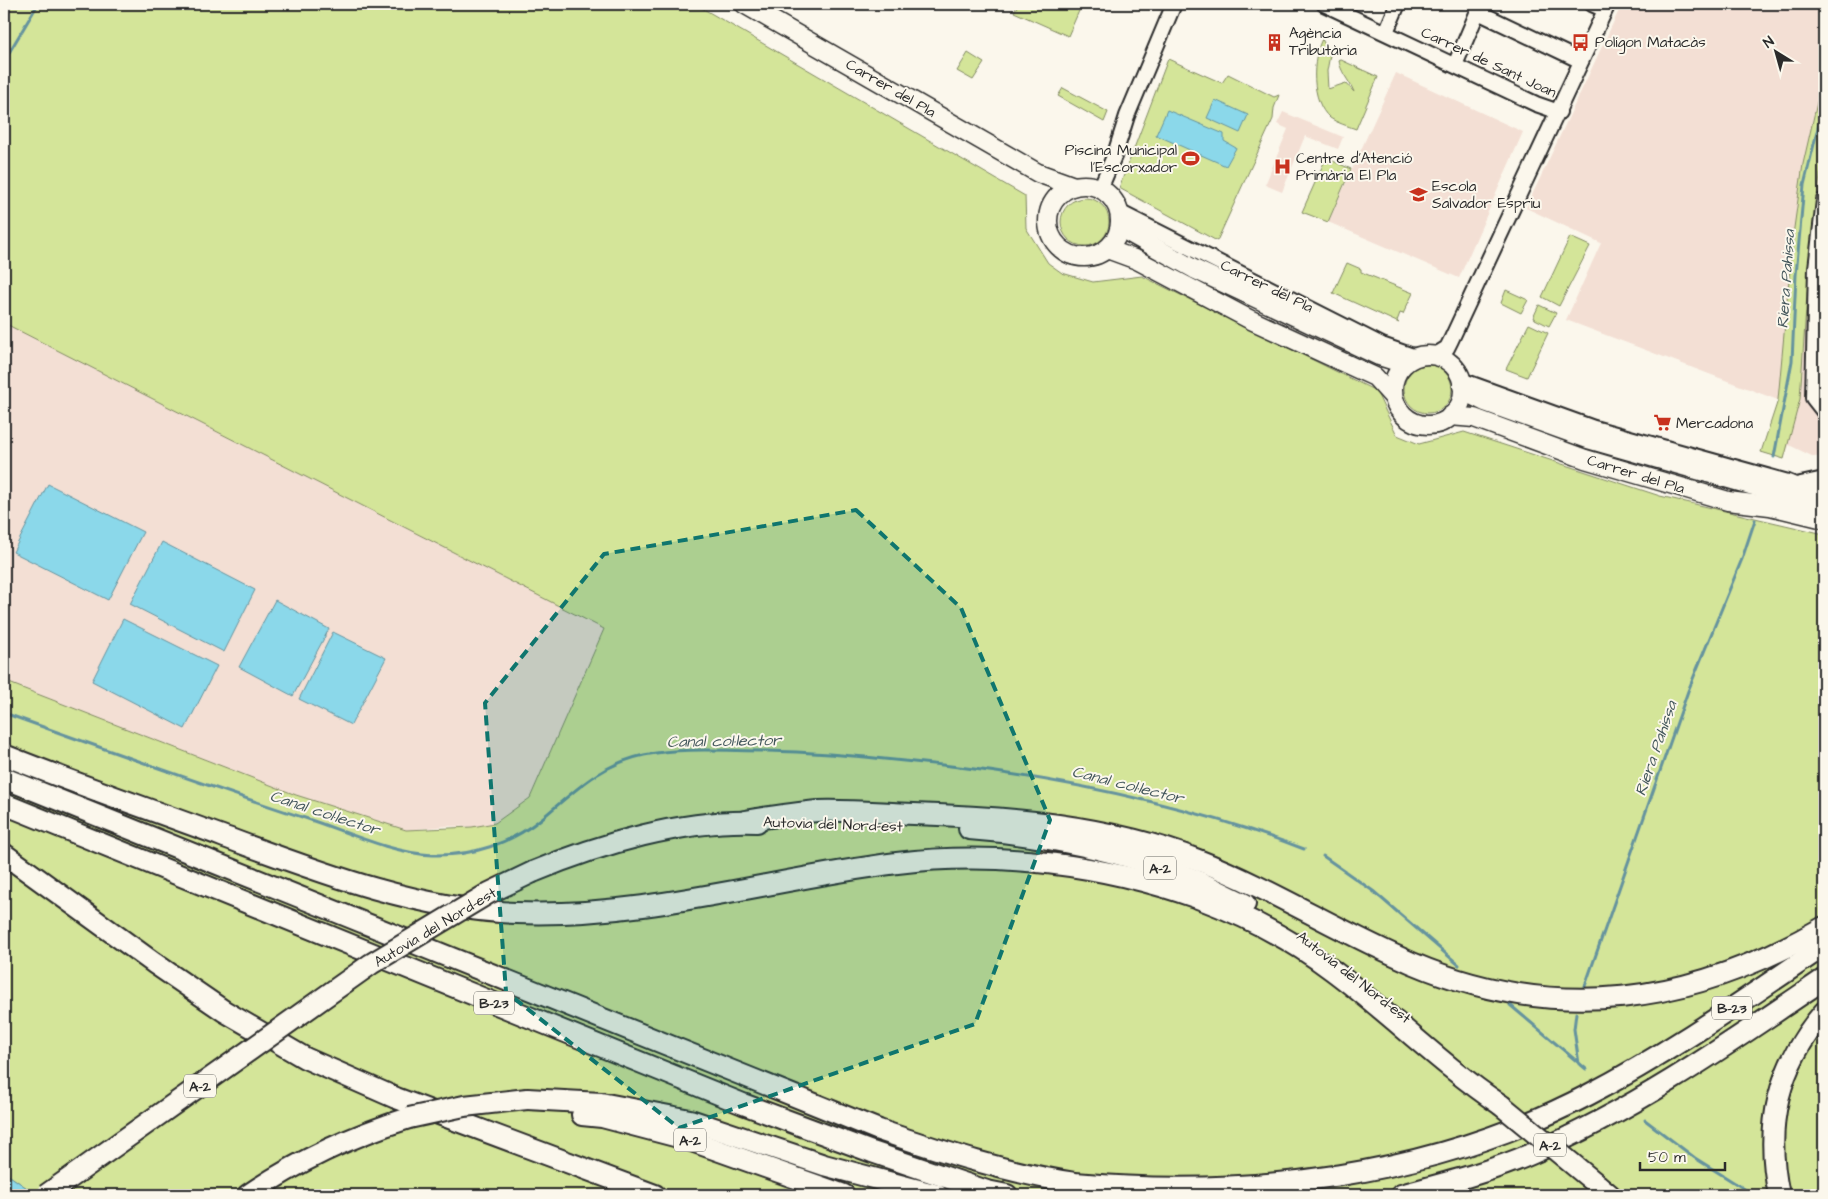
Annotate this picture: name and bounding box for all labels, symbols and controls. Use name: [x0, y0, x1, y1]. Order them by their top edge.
street label: Carrer de Sant Joan: [1418, 22, 1560, 103]
place label: Agència Tributària: [1289, 23, 1357, 61]
north arrow: [1750, 28, 1800, 78]
building icon: Agència Tributària: [1265, 32, 1285, 52]
bus stop icon: Polígon Matacàs: [1571, 32, 1591, 52]
place label: Polígon Matacàs: [1595, 32, 1706, 54]
text: N: [1759, 32, 1778, 53]
street label: Carrer del Pla: [842, 54, 940, 123]
place label: Piscina Municipal l'Escorxador: [1065, 140, 1177, 178]
place label: Centre d'Atenció Primària El Pla: [1296, 148, 1413, 186]
sports icon: Piscina Municipal l'Escorxador: [1181, 149, 1201, 169]
hospital icon: Centre d'Atenció Primària El Pla: [1272, 157, 1292, 177]
place label: Escola Salvador Espriu: [1432, 176, 1541, 214]
school or university icon: Escola Salvador Espriu: [1408, 185, 1428, 205]
water label: Riera Pahissa: [1772, 228, 1800, 329]
street label: Carrer del Pla: [1217, 255, 1317, 318]
supermarket icon: Mercadona: [1652, 413, 1672, 433]
place label: Mercadona: [1676, 413, 1754, 434]
street label: Carrer del Pla: [1585, 450, 1688, 499]
water label: Riera Pahissa: [1629, 697, 1683, 799]
water label: Canal col·lector: [667, 729, 783, 753]
water label: Canal col·lector: [1070, 761, 1188, 810]
water label: Canal col·lector: [267, 785, 384, 842]
street label: Autovia del Nord-est: [763, 812, 903, 837]
road number: A-2: [1144, 856, 1176, 880]
street label: Autovia del Nord-est: [370, 882, 501, 972]
street label: Autovia del Nord-est: [1292, 926, 1415, 1029]
road number: B-23: [474, 991, 514, 1014]
road number: B-23: [1712, 996, 1752, 1020]
road number: A-2: [184, 1074, 216, 1098]
road number: A-2: [674, 1128, 706, 1152]
road number: A-2: [1534, 1134, 1566, 1156]
scale bar: [1640, 1139, 1726, 1171]
text: 50 m: [1648, 1147, 1686, 1168]

